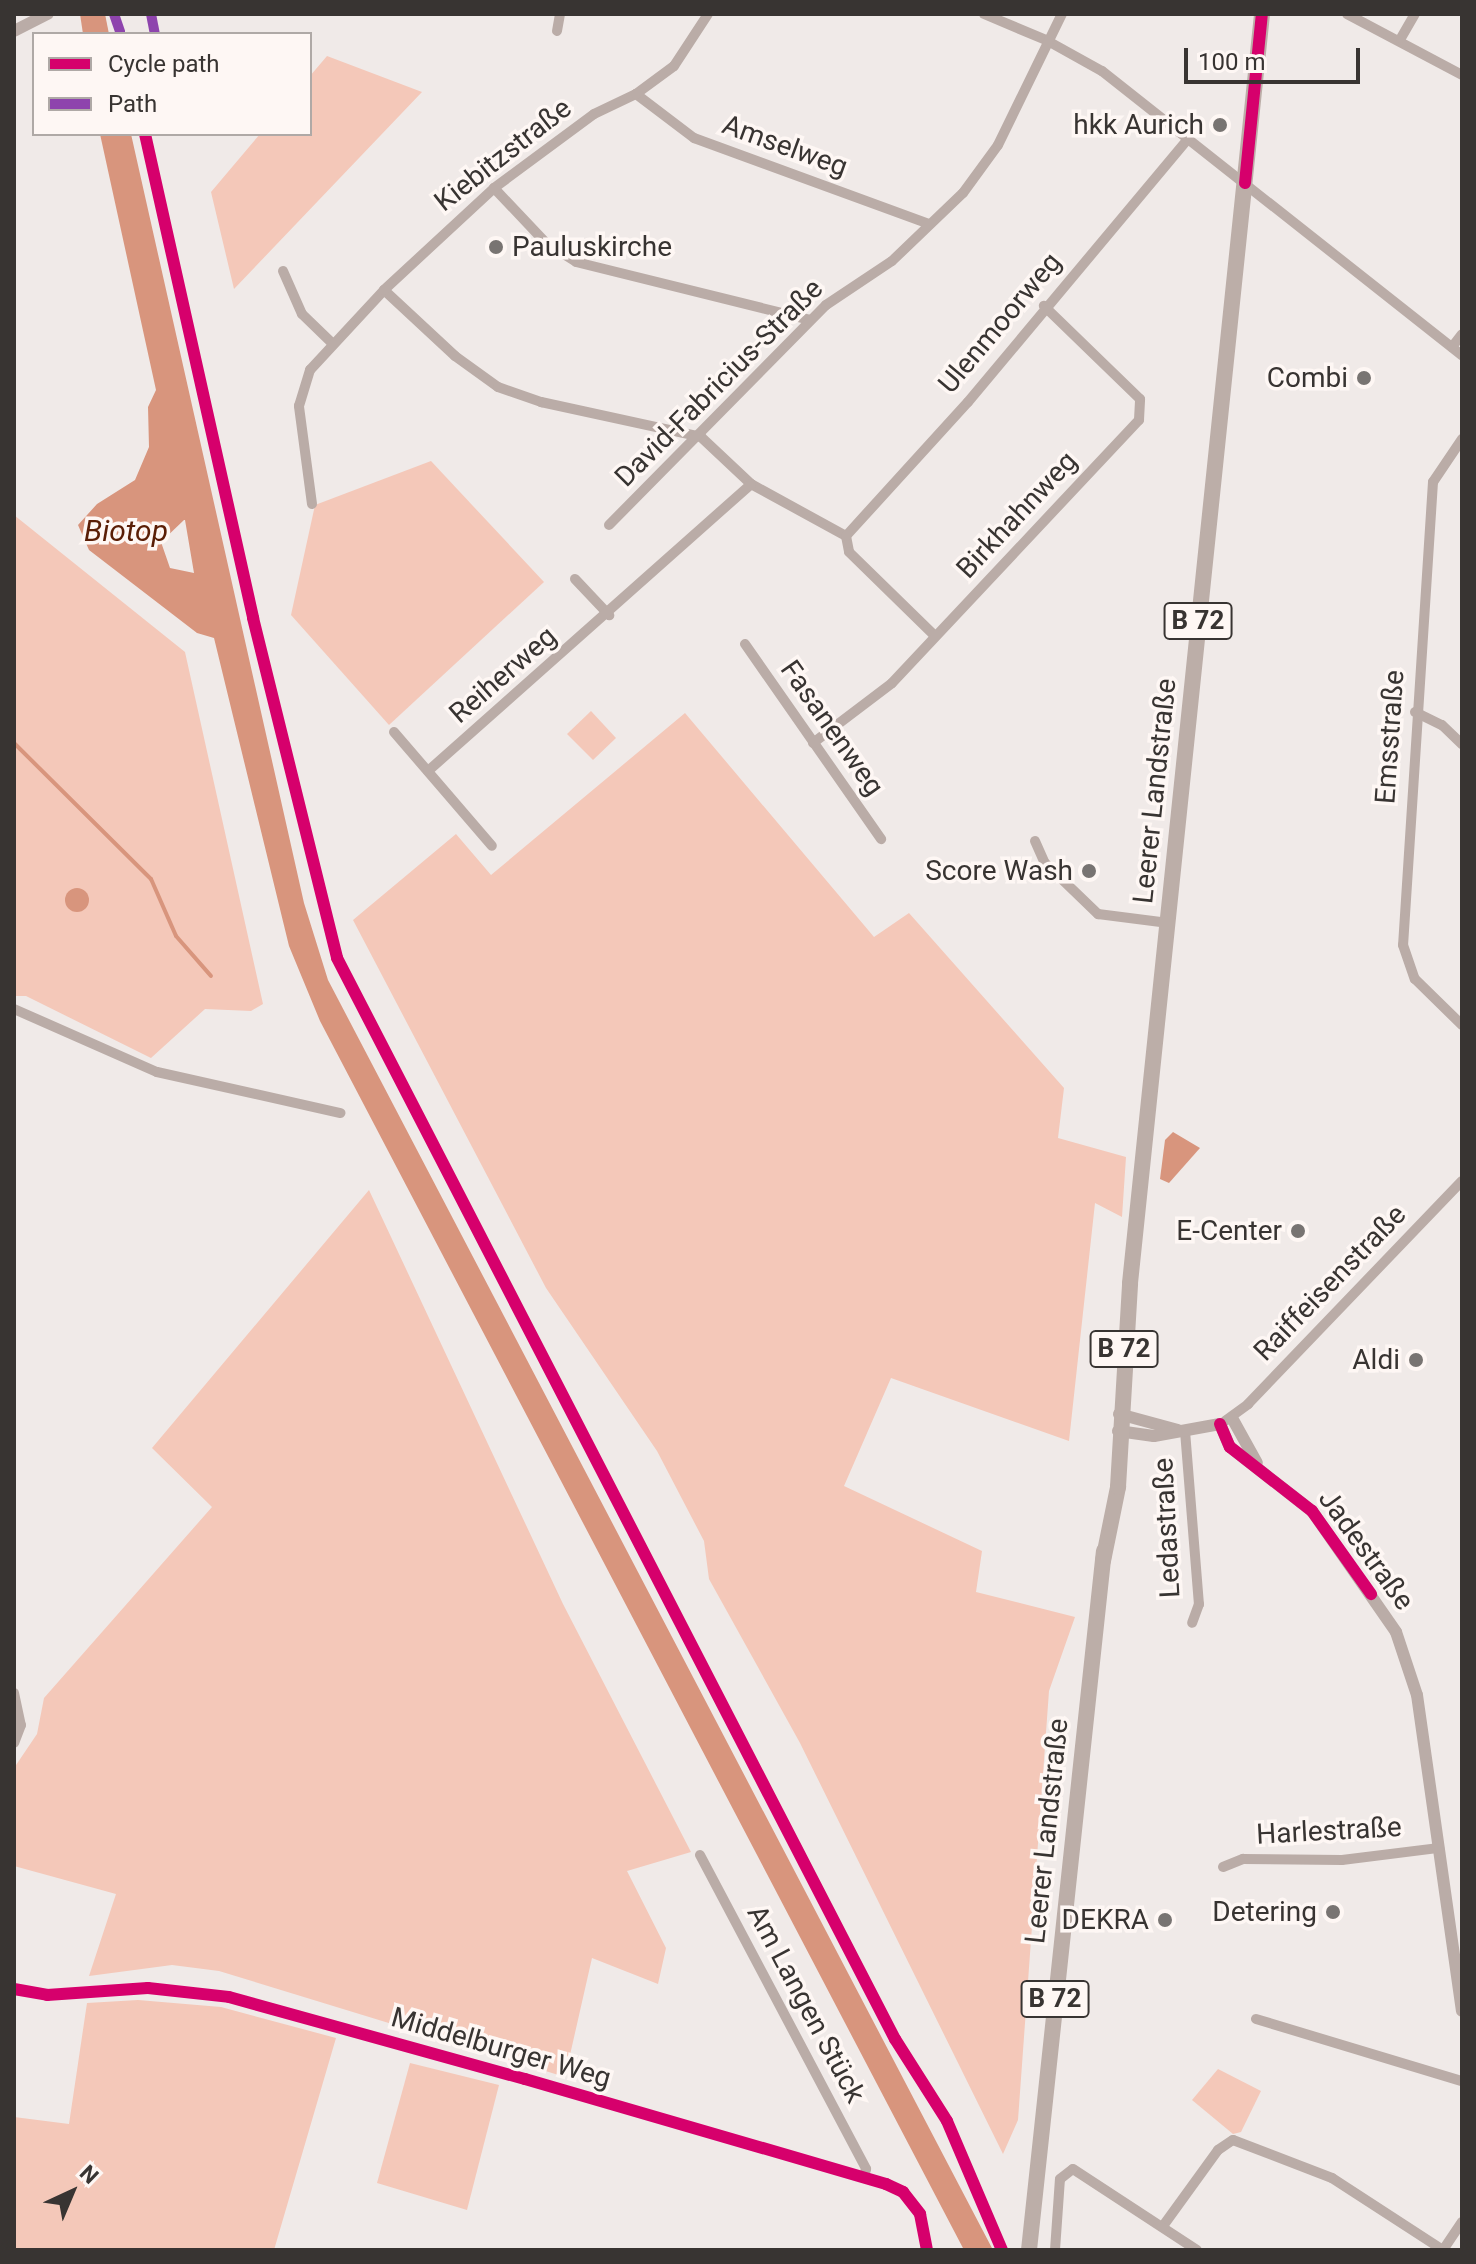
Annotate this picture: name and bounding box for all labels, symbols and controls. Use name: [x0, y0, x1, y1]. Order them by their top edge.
legend: [32, 32, 312, 136]
scale bar: [1188, 32, 1364, 82]
text: 100 m: [1198, 48, 1265, 76]
text: Cycle path: [108, 50, 220, 78]
text: Path: [108, 90, 157, 118]
street label: Kiebitzstraße: [428, 91, 578, 219]
street label: Amselweg: [718, 108, 852, 184]
place label: hkk Aurich: [1073, 108, 1204, 142]
marker: hkk Aurich: [1211, 116, 1229, 134]
place label: Pauluskirche: [512, 230, 672, 264]
marker: Pauluskirche: [487, 238, 505, 256]
street label: Ulenmoorweg: [931, 246, 1069, 400]
street label: David-Fabricius-Straße: [608, 272, 830, 494]
place label: Combi: [1267, 361, 1348, 395]
marker: Combi: [1355, 369, 1373, 387]
street label: Birkhahnweg: [950, 445, 1084, 585]
water label: Biotop: [84, 513, 168, 549]
road number: B 72: [1162, 599, 1234, 643]
street label: Reiherweg: [443, 620, 563, 730]
street label: Fasanenweg: [773, 654, 891, 802]
street label: Emsstraße: [1369, 669, 1411, 805]
street label: Leerer Landstraße: [1126, 677, 1184, 905]
place label: Score Wash: [925, 854, 1073, 888]
marker: Score Wash: [1080, 862, 1098, 880]
street label: Raiffeisenstraße: [1247, 1198, 1413, 1368]
place label: E-Center: [1176, 1214, 1282, 1248]
marker: E-Center: [1289, 1222, 1307, 1240]
road number: B 72: [1088, 1327, 1160, 1371]
place label: Aldi: [1352, 1343, 1400, 1377]
marker: Aldi: [1407, 1351, 1425, 1369]
street label: Ledastraße: [1147, 1457, 1187, 1599]
street label: Jadestraße: [1311, 1483, 1421, 1617]
street label: Leerer Landstraße: [1018, 1717, 1076, 1945]
street label: Harlestraße: [1255, 1810, 1403, 1852]
place label: Detering: [1212, 1895, 1317, 1929]
street label: Am Langen Stück: [740, 1900, 872, 2108]
place label: DEKRA: [1062, 1903, 1149, 1937]
marker: Detering: [1324, 1903, 1342, 1921]
marker: DEKRA: [1156, 1911, 1174, 1929]
road number: B 72: [1019, 1977, 1091, 2021]
street label: Middelburger Weg: [387, 2001, 615, 2095]
north arrow: [32, 2152, 112, 2232]
text: N: [75, 2160, 103, 2189]

